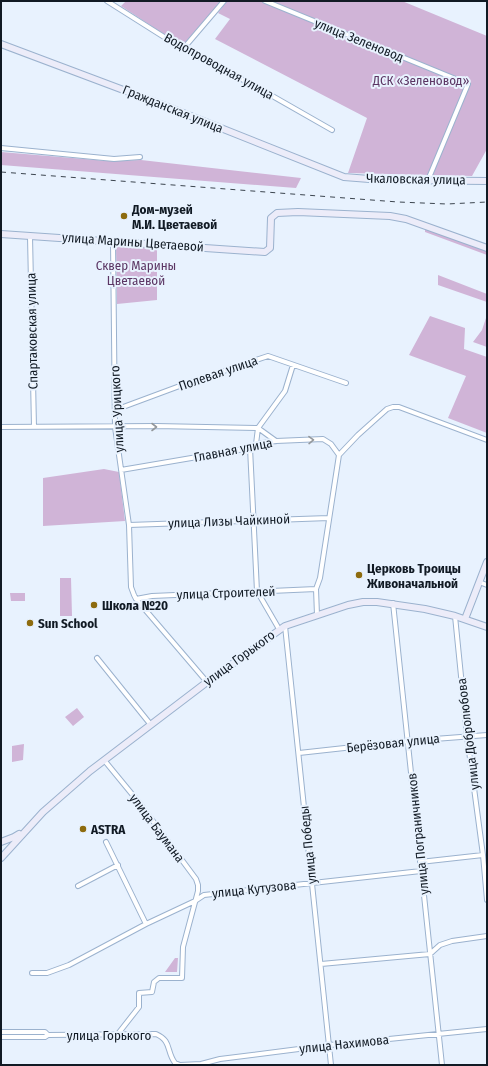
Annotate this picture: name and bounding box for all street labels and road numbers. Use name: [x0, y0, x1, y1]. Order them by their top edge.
street label: улица Зеленовод: [312, 15, 406, 65]
street label: Водопроводная улица: [162, 30, 276, 102]
street label: Гражданская улица: [120, 82, 226, 136]
street label: Чкаловская улица: [366, 171, 466, 187]
street label: улица Марины Цветаевой: [62, 230, 204, 254]
street label: Спартаковская улица: [23, 273, 41, 389]
street label: Полевая улица: [177, 352, 259, 394]
street label: улица Урицкого: [107, 365, 127, 453]
street label: Главная улица: [192, 435, 274, 465]
street label: улица Лизы Чайкиной: [168, 511, 290, 531]
street label: улица Строителей: [176, 584, 276, 602]
street label: улица Горького: [200, 627, 278, 689]
street label: улица Добролюбова: [454, 677, 482, 791]
street label: Берёзовая улица: [346, 731, 440, 755]
street label: улица Пограничников: [404, 772, 432, 896]
street label: улица Баумана: [126, 791, 188, 865]
street label: улица Победы: [296, 805, 320, 885]
street label: улица Кутузова: [211, 877, 297, 901]
street label: улица Горького: [67, 1028, 151, 1043]
street label: улица Нахимова: [298, 1032, 390, 1056]

